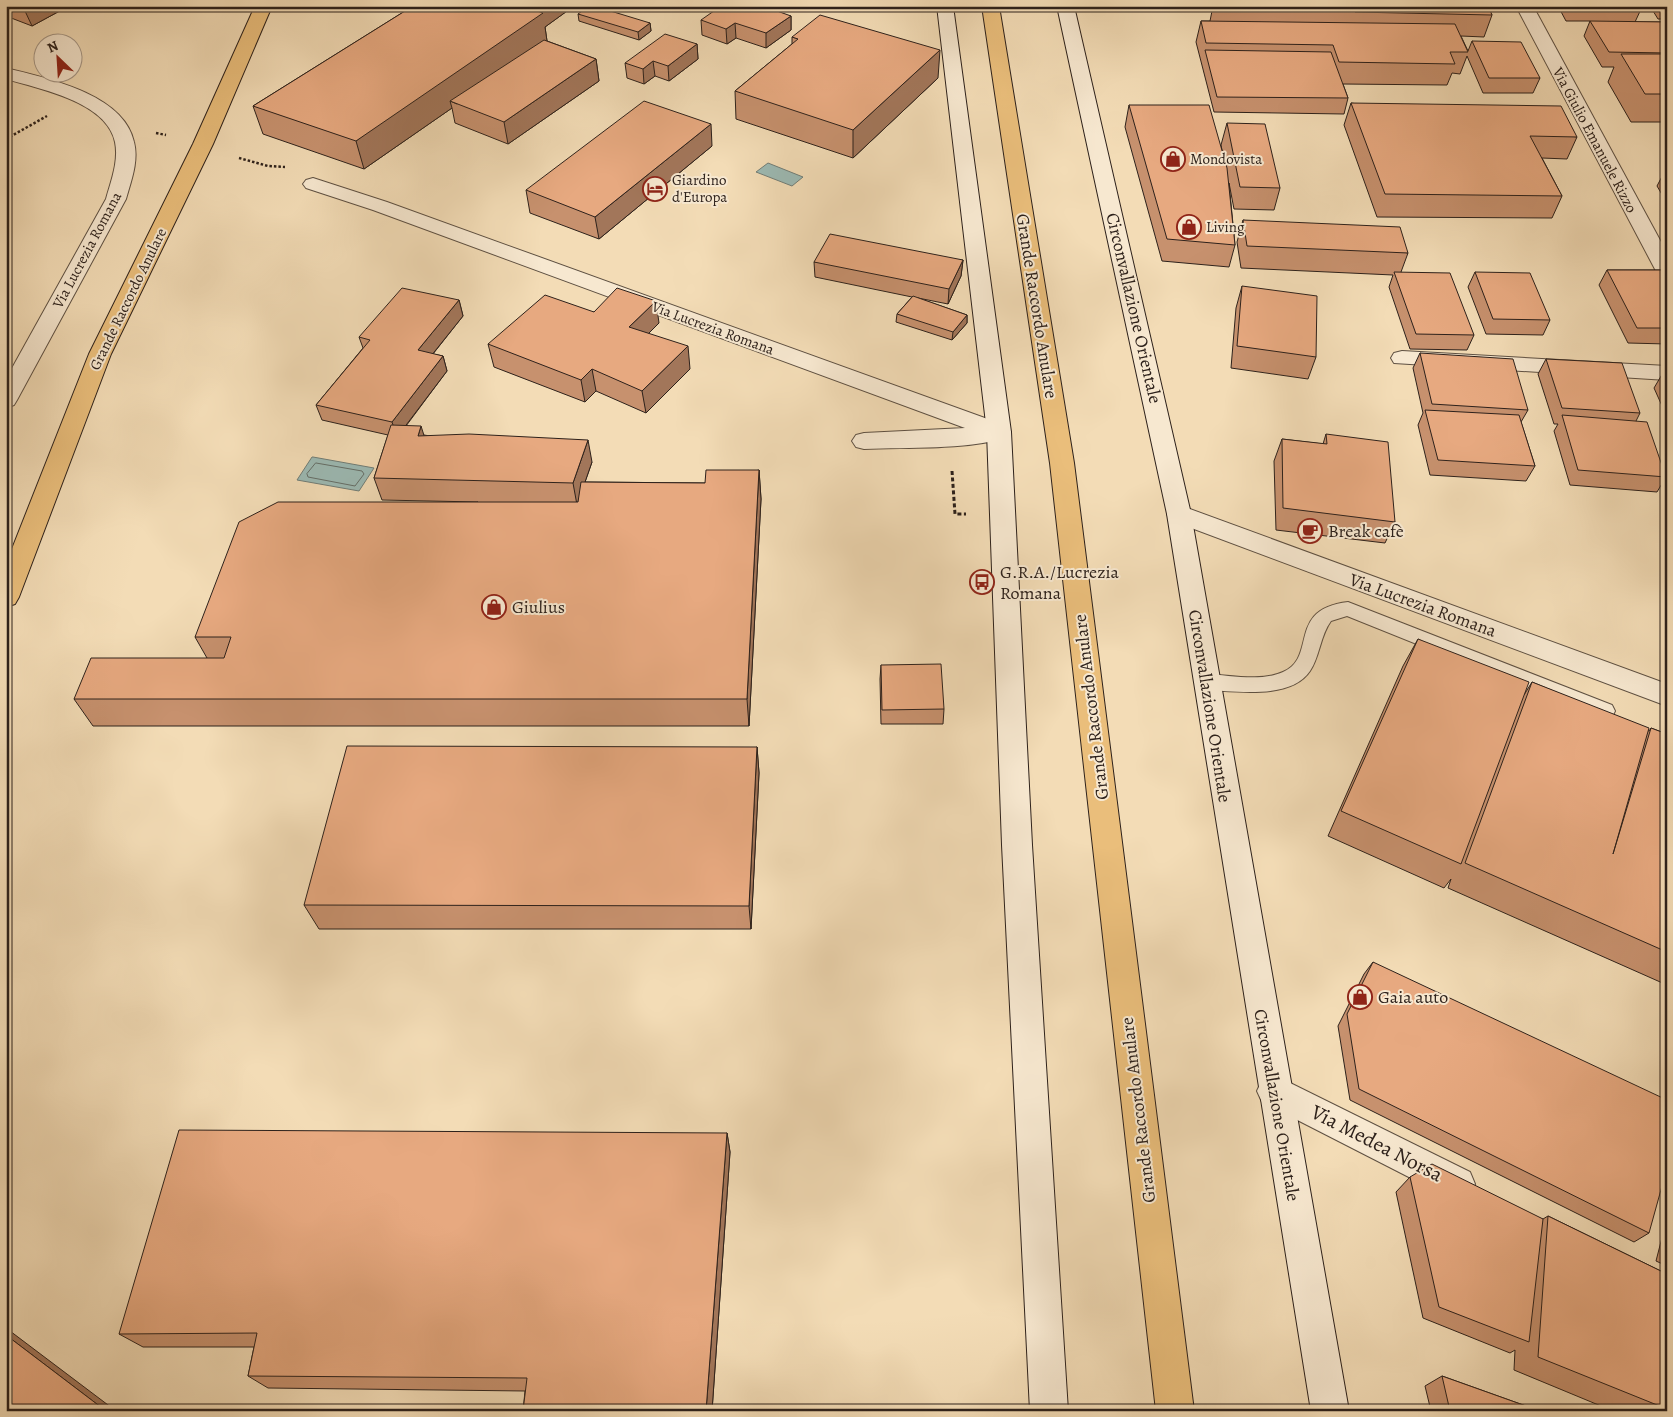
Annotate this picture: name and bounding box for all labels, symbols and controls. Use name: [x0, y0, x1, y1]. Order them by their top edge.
north arrow: [32, 32, 82, 82]
text: N: [44, 36, 61, 57]
street label: Via Giulio Emanuele Rizzo: [1548, 63, 1642, 216]
shop icon: Mondovista: [1160, 146, 1186, 172]
place label: Mondovista: [1190, 149, 1262, 169]
place label: Giardino d'Europa: [672, 170, 727, 207]
hotel icon: Giardino d'Europa: [642, 176, 668, 202]
street label: Via Lucrezia Romana: [47, 188, 126, 313]
street label: Circonvallazione Orientale: [1100, 210, 1168, 406]
street label: Grande Raccordo Anulare: [1011, 212, 1063, 400]
shop icon: Living: [1176, 214, 1202, 240]
place label: Living: [1206, 217, 1245, 237]
street label: Grande Raccordo Anulare: [85, 224, 171, 373]
street label: Via Lucrezia Romana: [648, 296, 777, 359]
cafe icon: Break cafè: [1297, 518, 1323, 544]
place label: Break cafè: [1328, 519, 1404, 543]
place label: G.R.A./Lucrezia Romana: [1000, 560, 1120, 605]
street label: Via Lucrezia Romana: [1345, 567, 1500, 643]
bus stop icon: G.R.A./Lucrezia Romana: [969, 569, 995, 595]
shop icon: Giulius: [481, 594, 507, 620]
place label: Giulius: [512, 595, 565, 619]
street label: Circonvallazione Orientale: [1183, 608, 1237, 804]
street label: Grande Raccordo Anulare: [1068, 613, 1114, 801]
shop icon: Gaia auto: [1347, 984, 1373, 1010]
place label: Gaia auto: [1378, 985, 1448, 1009]
street label: Circonvallazione Orientale: [1248, 1007, 1306, 1203]
street label: Grande Raccordo Anulare: [1115, 1016, 1161, 1204]
street label: Via Medea Norsa: [1305, 1097, 1448, 1188]

